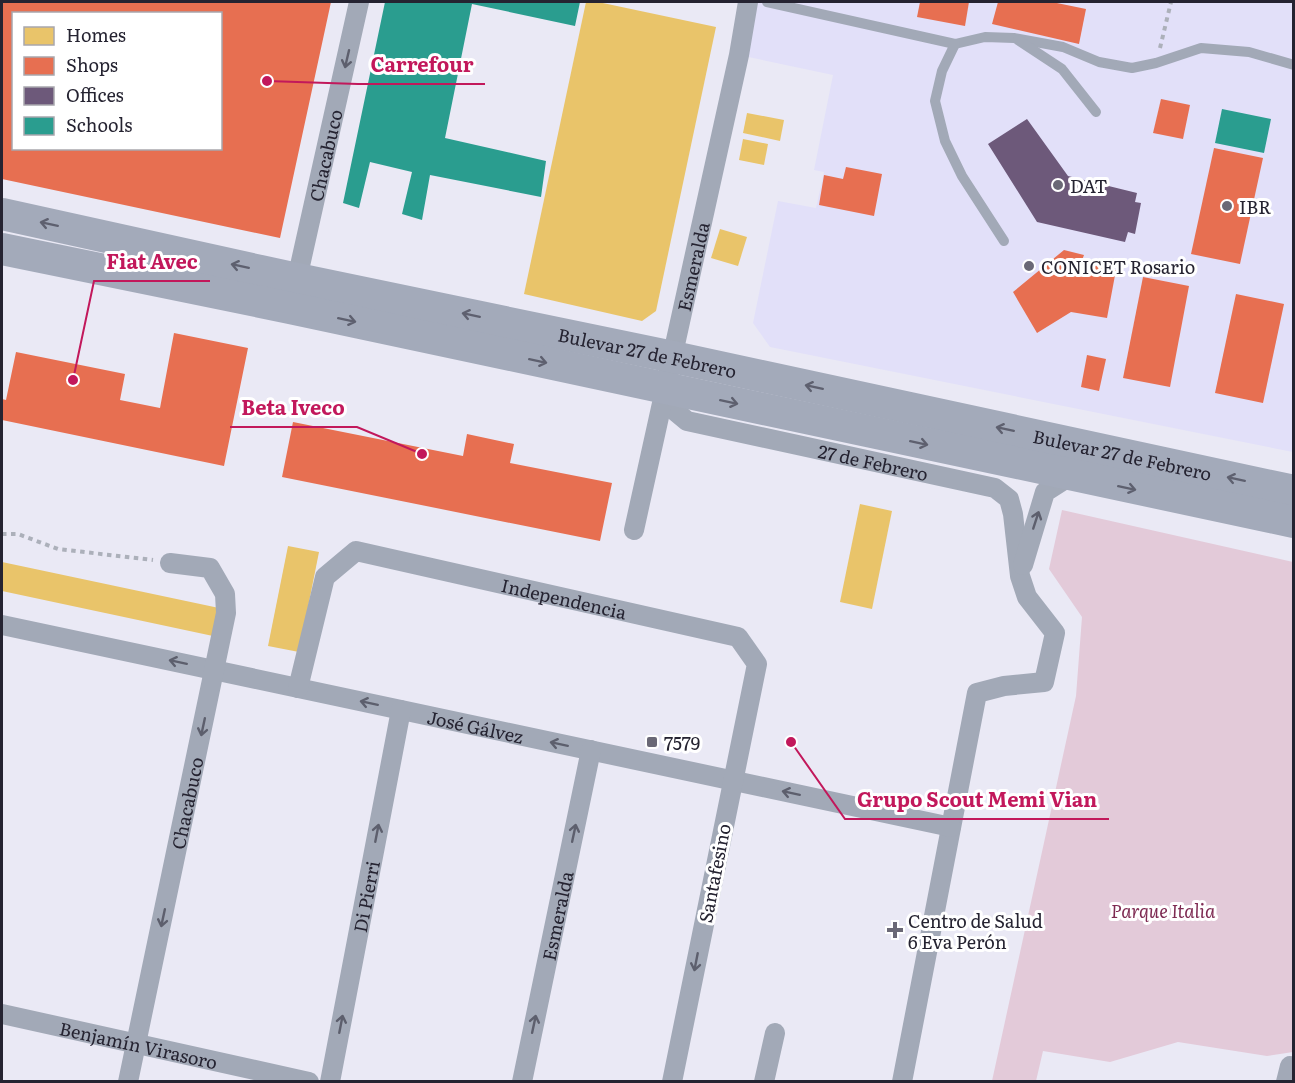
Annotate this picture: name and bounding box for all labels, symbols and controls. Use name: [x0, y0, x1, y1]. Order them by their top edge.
legend: [12, 12, 222, 150]
text: Homes: [66, 21, 126, 48]
callout: Carrefour: [358, 46, 485, 84]
text: Carrefour: [370, 48, 474, 78]
one-way arrow: [340, 49, 352, 68]
text: Shops: [66, 51, 118, 78]
text: Offices: [66, 81, 124, 108]
street label: Chacabuco: [301, 107, 348, 204]
text: Schools: [66, 111, 132, 138]
place label: DAT: [1070, 172, 1108, 199]
marker: DAT: [1051, 178, 1065, 192]
place label: IBR: [1239, 193, 1271, 220]
marker: IBR: [1220, 199, 1234, 213]
one-way arrow: [40, 218, 59, 230]
street label: Esmeralda: [669, 219, 715, 314]
callout: Fiat Avec: [94, 243, 210, 281]
text: Fiat Avec: [106, 245, 198, 275]
place label: CONICET Rosario: [1041, 253, 1195, 280]
marker: CONICET Rosario: [1022, 259, 1036, 273]
one-way arrow: [231, 260, 250, 272]
one-way arrow: [462, 309, 482, 320]
one-way arrow: [338, 315, 357, 327]
street label: Bulevar 27 de Febrero: [556, 320, 739, 384]
one-way arrow: [528, 356, 547, 367]
one-way arrow: [805, 381, 824, 393]
callout: Beta Iveco: [230, 389, 357, 427]
text: Beta Iveco: [241, 391, 345, 421]
one-way arrow: [718, 397, 738, 408]
one-way arrow: [995, 422, 1014, 434]
street label: Bulevar 27 de Febrero: [1031, 422, 1214, 486]
street label: 27 de Febrero: [816, 436, 931, 487]
one-way arrow: [909, 438, 929, 449]
one-way arrow: [1227, 473, 1247, 484]
one-way arrow: [1117, 482, 1136, 494]
one-way arrow: [1031, 511, 1042, 530]
street label: Independencia: [499, 571, 630, 625]
one-way arrow: [169, 656, 188, 667]
one-way arrow: [359, 697, 379, 708]
street label: José Gálvez: [425, 702, 526, 749]
one-way arrow: [197, 717, 208, 737]
place label: 7579: [664, 729, 700, 756]
marker: 7579: [645, 735, 659, 749]
one-way arrow: [550, 737, 569, 749]
street label: Chacabuco: [163, 754, 209, 852]
callout: Grupo Scout Memi Vian: [845, 781, 1109, 819]
text: Grupo Scout Memi Vian: [857, 783, 1097, 813]
one-way arrow: [782, 787, 801, 798]
street label: Santafesino: [691, 821, 737, 925]
one-way arrow: [372, 823, 383, 843]
one-way arrow: [568, 824, 580, 843]
street label: Di Pierri: [345, 858, 385, 934]
street label: Esmeralda: [534, 868, 579, 963]
park label: Parque Italia: [1111, 897, 1216, 924]
place label: Centro de Salud 6 Eva Perón: [908, 907, 1043, 955]
one-way arrow: [157, 908, 168, 927]
marker: Centro de Salud 6 Eva Perón: [886, 921, 904, 939]
one-way arrow: [690, 951, 701, 971]
street label: Benjamín Virasoro: [57, 1014, 220, 1075]
one-way arrow: [335, 1015, 346, 1034]
one-way arrow: [529, 1015, 540, 1035]

